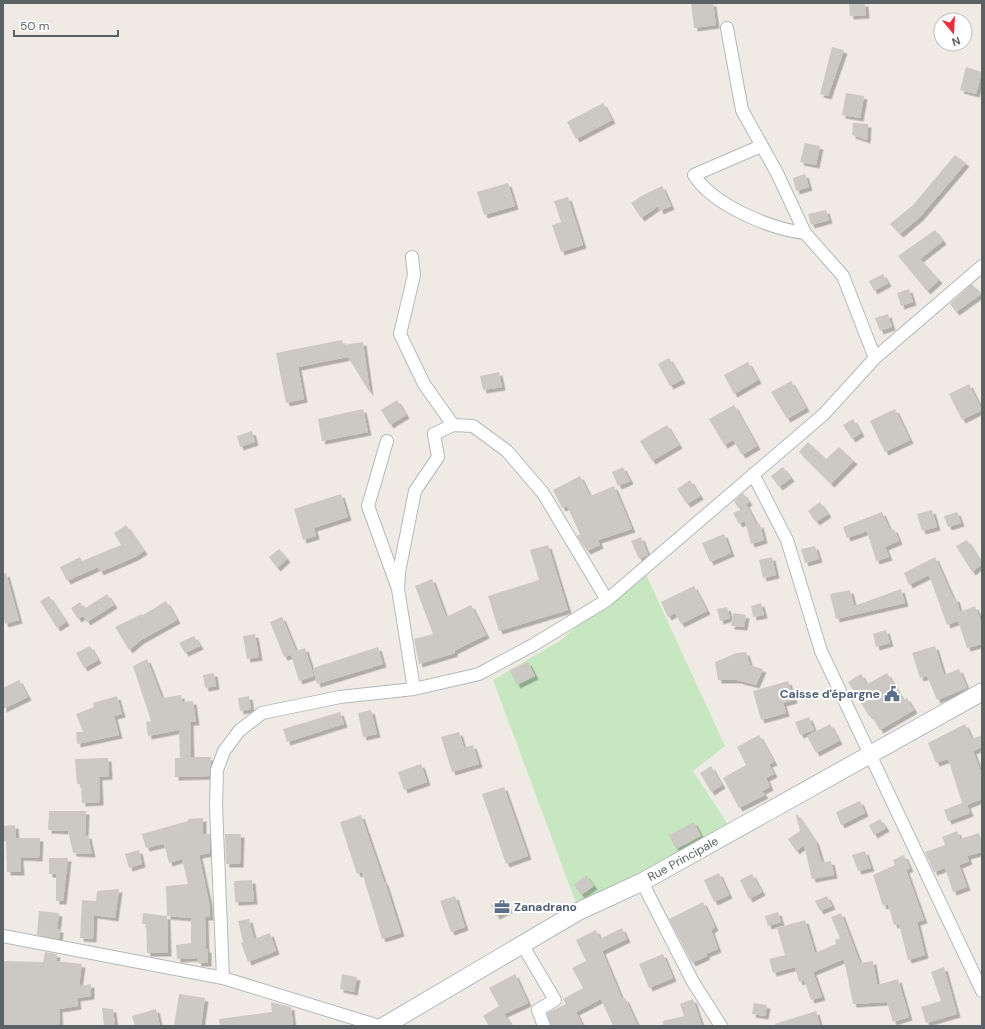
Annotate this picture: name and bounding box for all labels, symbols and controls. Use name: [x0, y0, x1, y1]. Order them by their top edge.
scale bar: [14, 12, 118, 38]
north arrow: [933, 12, 973, 52]
text: 50 m: [20, 18, 49, 34]
text: N: [950, 34, 962, 49]
public building icon: Caisse d'épargne: [883, 685, 901, 703]
place label: Caisse d'épargne: [780, 686, 880, 702]
street label: Rue Principale: [645, 833, 721, 885]
office icon: Zanadrano: [493, 898, 511, 916]
place label: Zanadrano: [514, 899, 577, 915]

